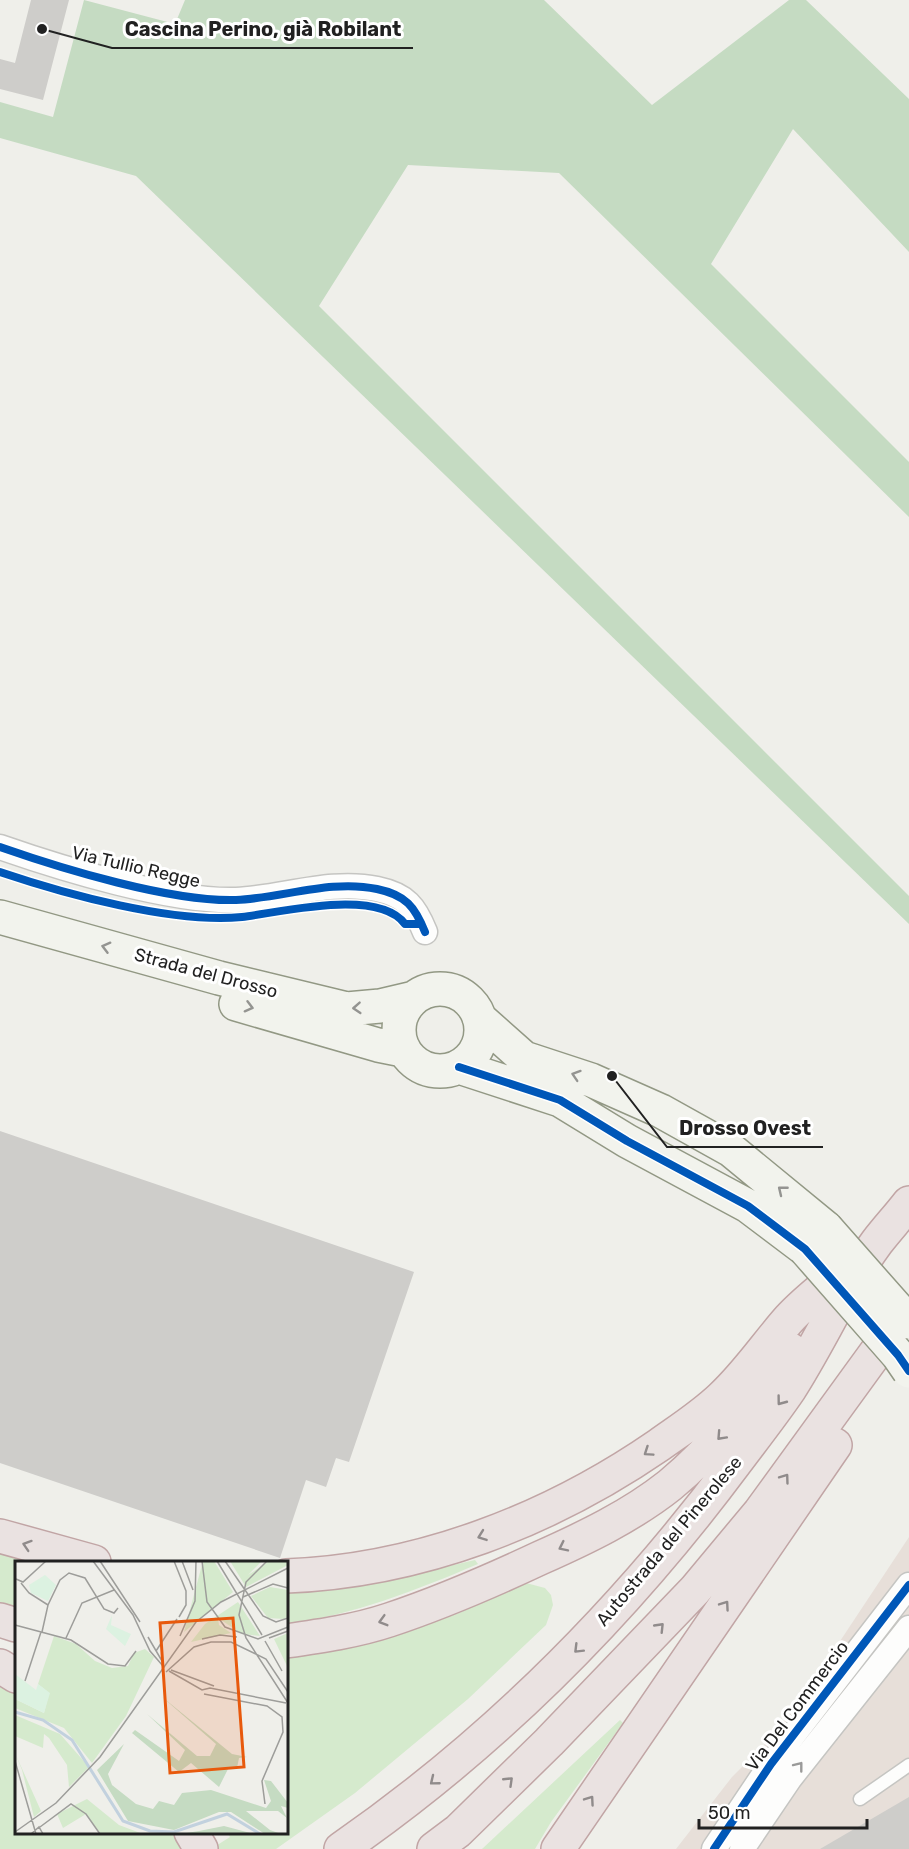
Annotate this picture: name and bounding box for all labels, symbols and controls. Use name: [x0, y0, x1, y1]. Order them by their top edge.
callout: Cascina Perino, già Robilant: [112, 10, 413, 48]
text: Cascina Perino, già Robilant: [125, 17, 401, 41]
street label: Via Tullio Regge: [70, 842, 202, 892]
one-way arrow: [102, 941, 112, 954]
street label: Strada del Drosso: [132, 943, 280, 1003]
one-way arrow: [243, 1000, 254, 1012]
one-way arrow: [352, 1001, 361, 1014]
one-way arrow: [571, 1070, 582, 1082]
callout: Drosso Ovest: [667, 1109, 823, 1147]
text: Drosso Ovest: [679, 1116, 811, 1140]
one-way arrow: [778, 1186, 789, 1197]
one-way arrow: [777, 1394, 788, 1405]
one-way arrow: [717, 1429, 728, 1440]
one-way arrow: [644, 1445, 655, 1456]
street label: Autostrada del Pinerolese: [591, 1451, 747, 1631]
one-way arrow: [778, 1473, 789, 1484]
one-way arrow: [477, 1529, 488, 1541]
one-way arrow: [22, 1540, 32, 1552]
one-way arrow: [559, 1540, 570, 1552]
inset map: [15, 1561, 288, 1834]
one-way arrow: [718, 1601, 729, 1612]
one-way arrow: [378, 1614, 388, 1627]
one-way arrow: [652, 1623, 663, 1634]
street label: Via Del Commercio: [741, 1637, 853, 1775]
one-way arrow: [574, 1642, 584, 1653]
one-way arrow: [792, 1762, 803, 1773]
one-way arrow: [430, 1773, 441, 1784]
one-way arrow: [501, 1778, 512, 1789]
scale bar: [699, 1792, 867, 1830]
one-way arrow: [583, 1796, 594, 1807]
text: 50 m: [708, 1802, 751, 1824]

